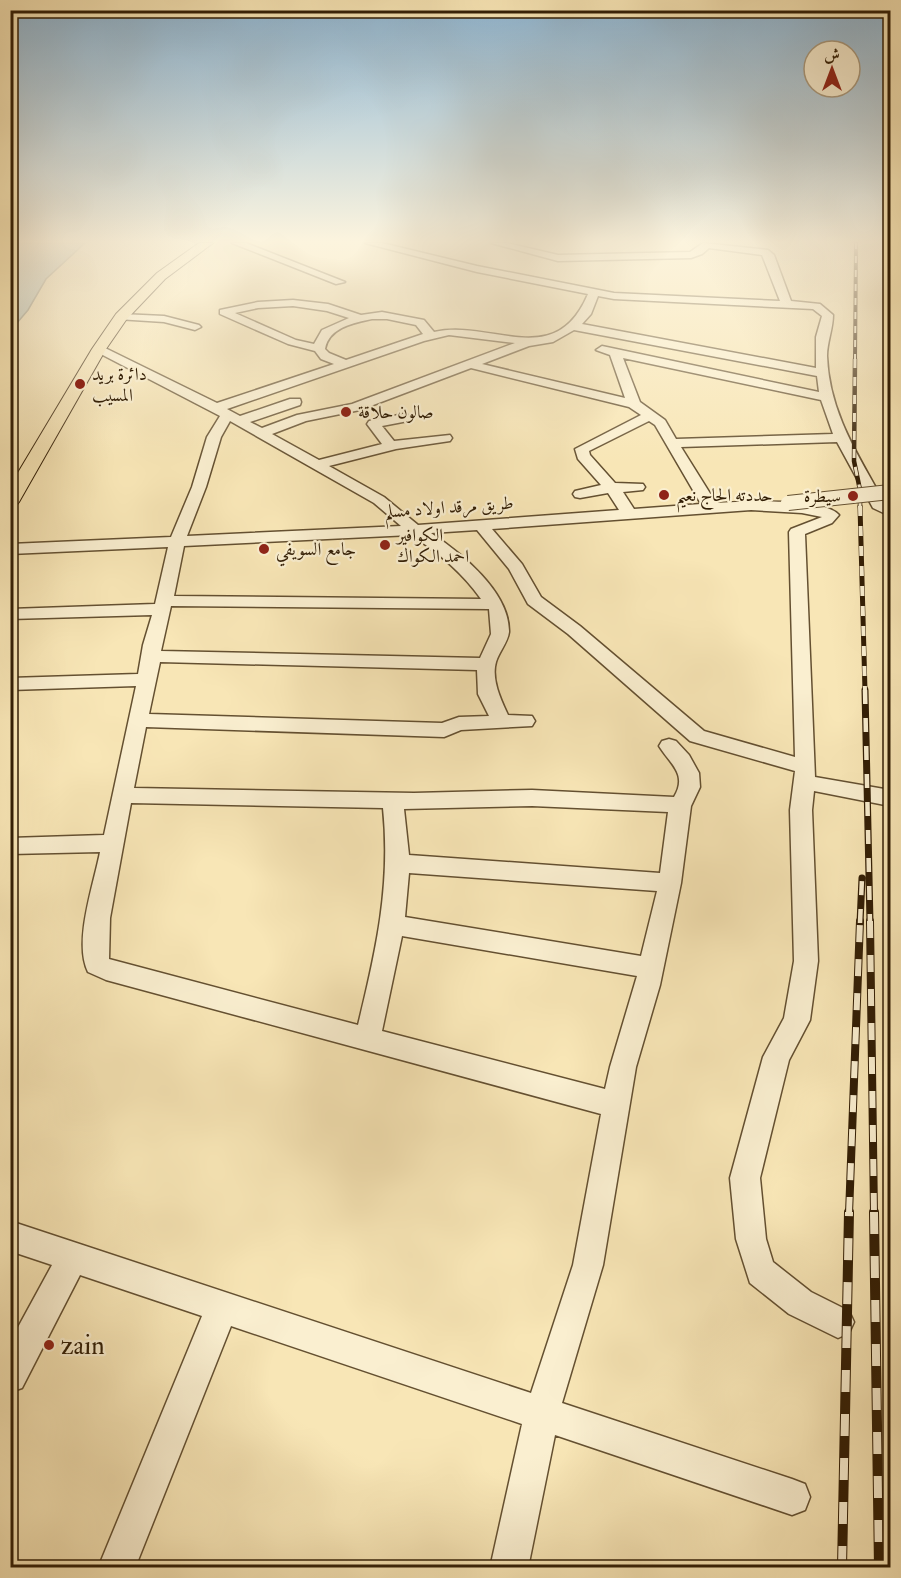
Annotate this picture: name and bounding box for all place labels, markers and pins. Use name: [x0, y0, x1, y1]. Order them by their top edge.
place label: دائرة بريد المسيب: [92, 363, 147, 407]
marker: دائرة بريد المسيب: [73, 377, 87, 391]
place label: صالون حلاقة: [358, 401, 434, 424]
marker: صالون حلاقة: [339, 405, 353, 419]
place label: حددته الحاج نعيم: [676, 484, 773, 513]
place label: سيطرة: [804, 485, 841, 508]
marker: حددته الحاج نعيم: [657, 488, 671, 502]
marker: سيطرة: [846, 489, 860, 503]
place label: الكوافير احمد الكواك: [395, 524, 469, 568]
place label: جامع السويفي: [276, 538, 356, 567]
marker: الكوافير احمد الكواك: [378, 538, 392, 552]
marker: جامع السويفي: [257, 542, 271, 556]
place label: zain: [61, 1330, 105, 1362]
marker: zain: [42, 1338, 56, 1352]

